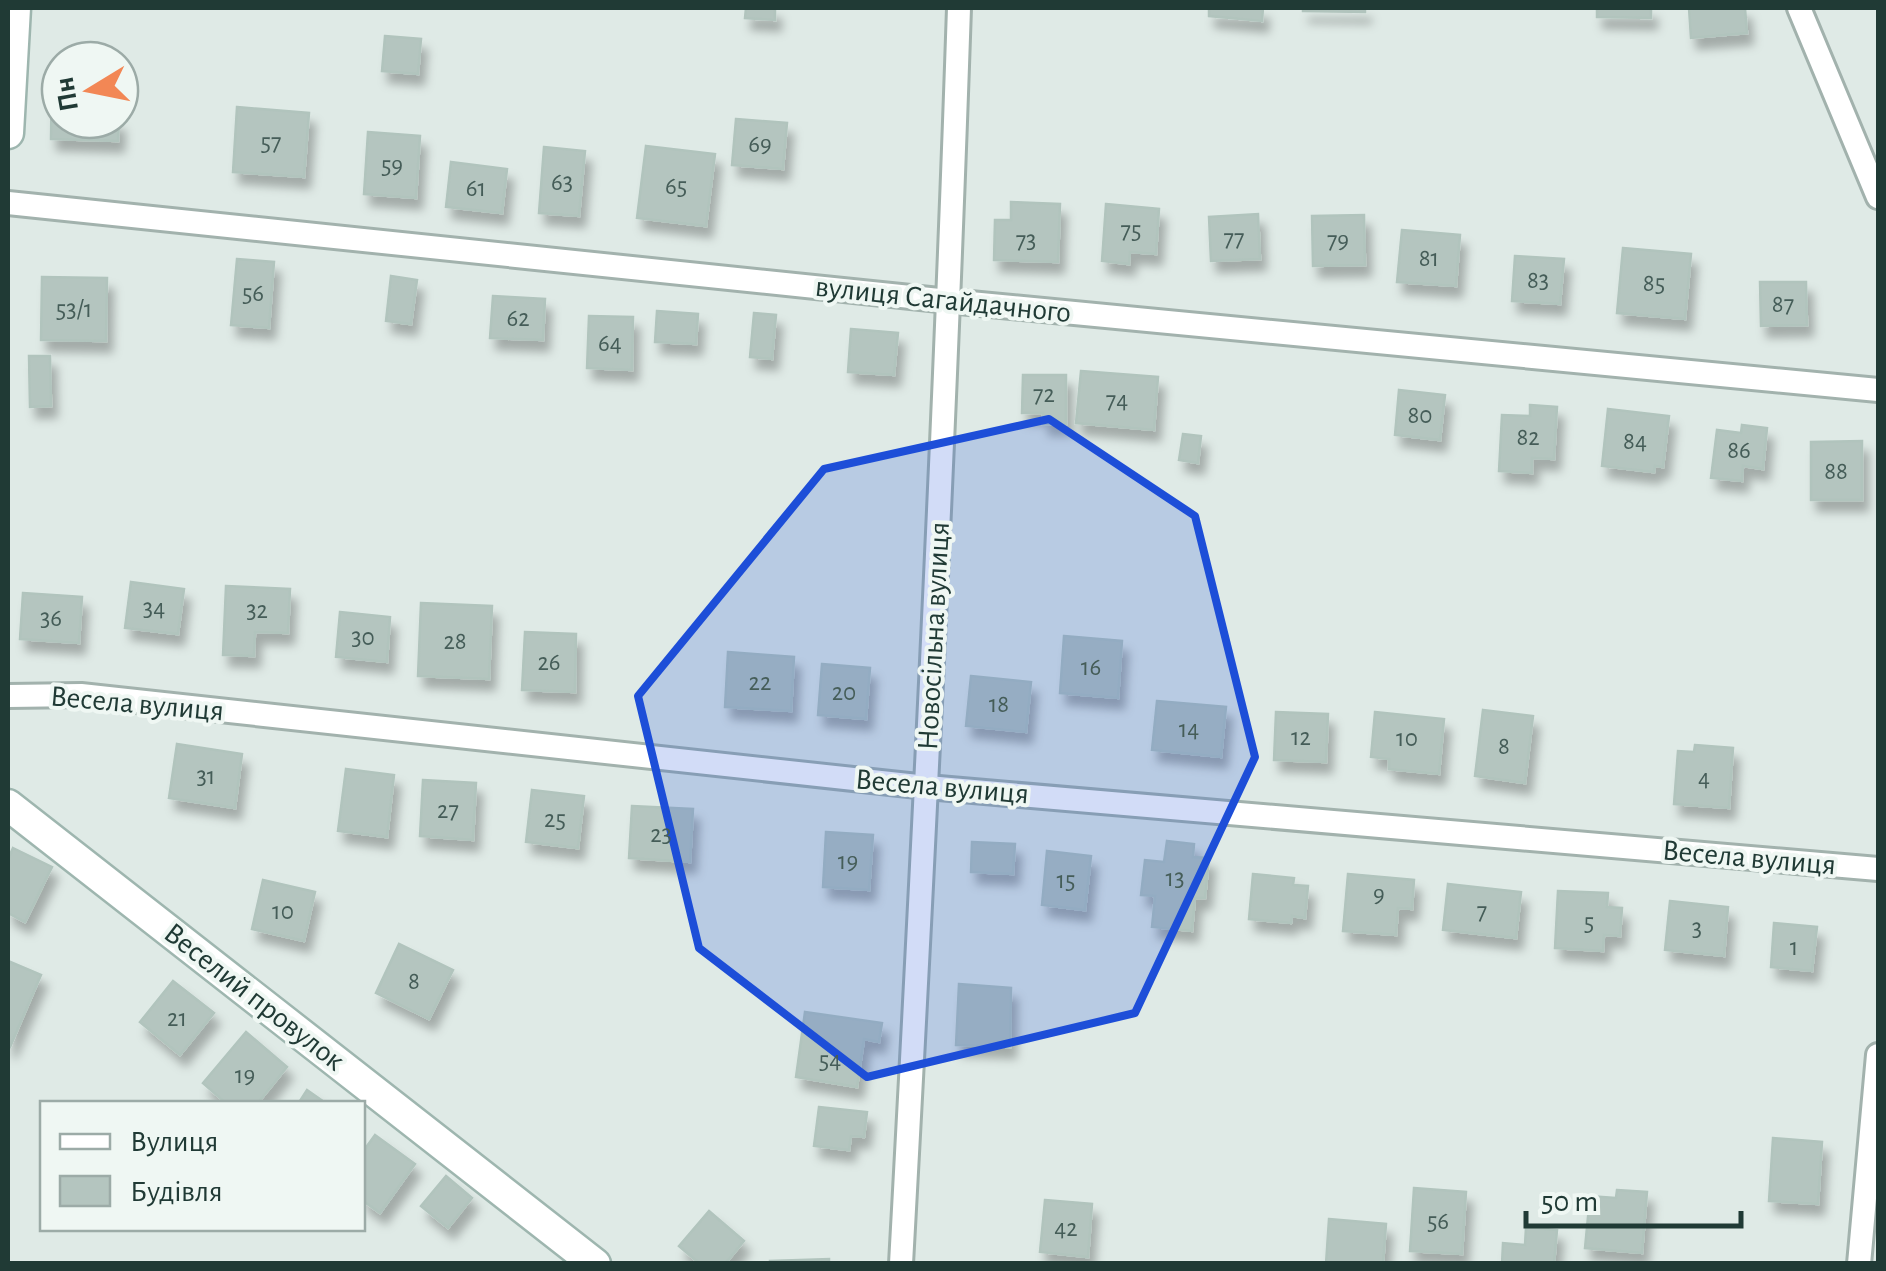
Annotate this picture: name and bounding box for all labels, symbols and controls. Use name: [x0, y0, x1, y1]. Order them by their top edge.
north arrow: [40, 40, 140, 140]
text: Пн: [51, 75, 84, 113]
house number: 57: [261, 130, 281, 155]
house number: 69: [748, 132, 772, 157]
house number: 59: [381, 153, 403, 178]
house number: 63: [551, 170, 573, 195]
house number: 65: [665, 174, 687, 199]
house number: 61: [466, 176, 486, 201]
house number: 75: [1121, 218, 1141, 243]
house number: 77: [1224, 226, 1244, 251]
house number: 73: [1016, 228, 1036, 253]
house number: 79: [1327, 228, 1349, 253]
house number: 81: [1419, 246, 1439, 271]
house number: 83: [1527, 268, 1549, 293]
house number: 85: [1643, 271, 1665, 296]
street label: вулиця Сагайдачного: [814, 272, 1072, 328]
house number: 56: [242, 281, 264, 306]
house number: 87: [1772, 292, 1794, 317]
house number: 53/1: [56, 297, 92, 322]
house number: 62: [506, 306, 530, 331]
house number: 64: [598, 331, 622, 356]
house number: 72: [1033, 382, 1055, 407]
house number: 74: [1106, 388, 1128, 413]
house number: 80: [1407, 403, 1433, 428]
house number: 82: [1516, 425, 1540, 450]
house number: 84: [1623, 429, 1647, 454]
house number: 86: [1727, 438, 1751, 463]
house number: 88: [1824, 459, 1848, 484]
street label: Новосільна вулиця: [913, 521, 955, 751]
house number: 34: [143, 596, 165, 621]
house number: 32: [246, 598, 268, 623]
house number: 36: [40, 606, 62, 631]
house number: 30: [351, 625, 375, 650]
house number: 28: [443, 629, 467, 654]
house number: 26: [537, 650, 561, 675]
house number: 16: [1081, 655, 1101, 680]
house number: 22: [749, 670, 771, 695]
house number: 20: [832, 680, 856, 705]
street label: Весела вулиця: [49, 681, 225, 727]
house number: 18: [989, 692, 1009, 717]
house number: 14: [1179, 717, 1199, 742]
house number: 12: [1291, 725, 1311, 750]
house number: 10: [1396, 726, 1418, 751]
house number: 8: [1498, 734, 1510, 759]
house number: 31: [197, 764, 215, 789]
street label: Весела вулиця: [854, 764, 1030, 810]
house number: 4: [1698, 766, 1710, 791]
house number: 27: [437, 798, 459, 823]
house number: 25: [544, 807, 566, 832]
house number: 23: [650, 822, 672, 847]
street label: Весела вулиця: [1661, 835, 1837, 881]
house number: 19: [838, 849, 858, 874]
house number: 13: [1166, 866, 1184, 891]
house number: 15: [1056, 868, 1076, 893]
house number: 9: [1373, 882, 1385, 907]
house number: 10: [272, 899, 294, 924]
house number: 7: [1477, 899, 1487, 924]
house number: 5: [1584, 910, 1594, 935]
house number: 3: [1692, 916, 1702, 941]
street label: Веселий провулок: [158, 918, 350, 1077]
house number: 1: [1790, 935, 1798, 960]
house number: 8: [408, 969, 420, 994]
house number: 21: [167, 1006, 187, 1031]
house number: 54: [819, 1048, 841, 1073]
house number: 19: [235, 1063, 255, 1088]
legend: [40, 1101, 365, 1231]
text: Вулиця: [130, 1127, 218, 1157]
scale bar: [1526, 1166, 1741, 1228]
text: Будівля: [130, 1177, 223, 1207]
text: 50 m: [1541, 1187, 1598, 1217]
house number: 56: [1427, 1209, 1449, 1234]
house number: 42: [1054, 1216, 1078, 1241]

